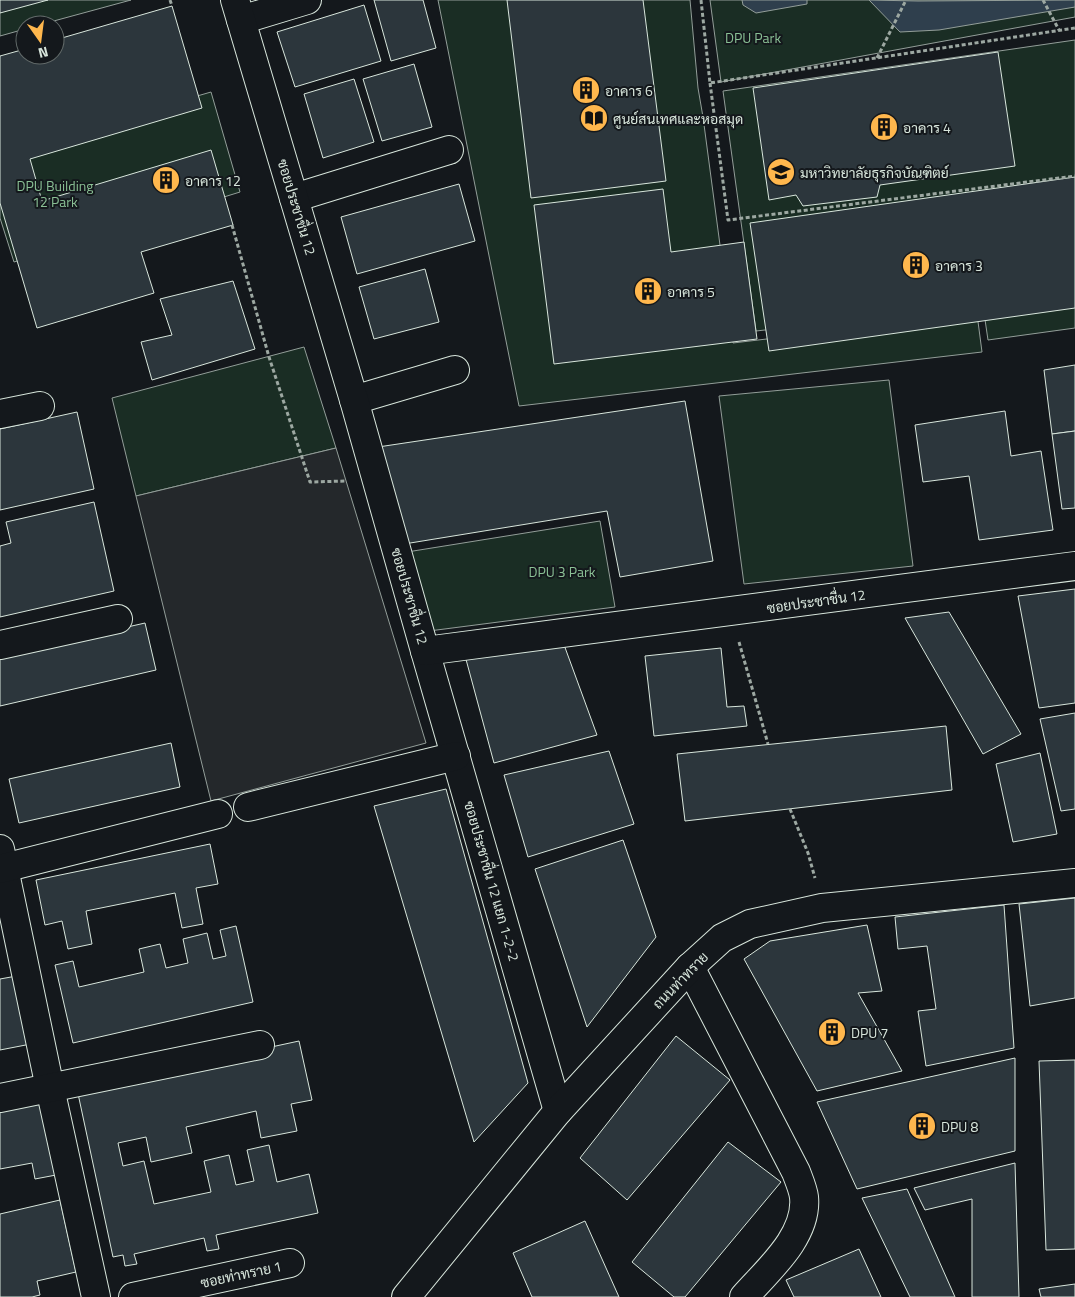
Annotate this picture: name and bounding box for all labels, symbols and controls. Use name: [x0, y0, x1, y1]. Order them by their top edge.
north arrow: [15, 15, 65, 65]
park label: DPU Park: [725, 27, 781, 48]
text: N: [36, 42, 51, 64]
building icon: อาคาร 6: [571, 75, 601, 105]
place label: อาคาร 6: [605, 80, 653, 101]
library icon: ศูนย์สนเทศและหอสมุด: [579, 103, 609, 133]
place label: ศูนย์สนเทศและหอสมุด: [613, 108, 743, 129]
building icon: อาคาร 4: [869, 112, 899, 142]
place label: อาคาร 4: [903, 117, 951, 138]
street label: ซอยประชาชื่น 12: [272, 156, 323, 258]
school or university icon: มหาวิทยาลัยธุรกิจบัณฑิตย์: [766, 157, 796, 187]
place label: มหาวิทยาลัยธุรกิจบัณฑิตย์: [800, 162, 949, 183]
building icon: อาคาร 12: [151, 165, 181, 195]
place label: อาคาร 12: [185, 170, 241, 191]
park label: DPU Building 12 Park: [17, 175, 93, 212]
building icon: อาคาร 3: [901, 250, 931, 280]
place label: อาคาร 3: [935, 255, 983, 276]
building icon: อาคาร 5: [633, 276, 663, 306]
place label: อาคาร 5: [667, 281, 715, 302]
street label: ซอยประชาชื่น 12: [386, 545, 435, 647]
park label: DPU 3 Park: [528, 561, 596, 582]
street label: ซอยประชาชื่น 12: [765, 583, 867, 618]
street label: ซอยประชาชื่น 12 แยก 1-2-2: [459, 798, 526, 964]
street label: ถนนท่าทราย: [647, 947, 713, 1013]
building icon: DPU 7: [817, 1017, 847, 1047]
place label: DPU 7: [851, 1022, 888, 1043]
building icon: DPU 8: [907, 1111, 937, 1141]
place label: DPU 8: [941, 1116, 978, 1137]
street label: ซอยท่าทราย 1: [198, 1255, 284, 1293]

